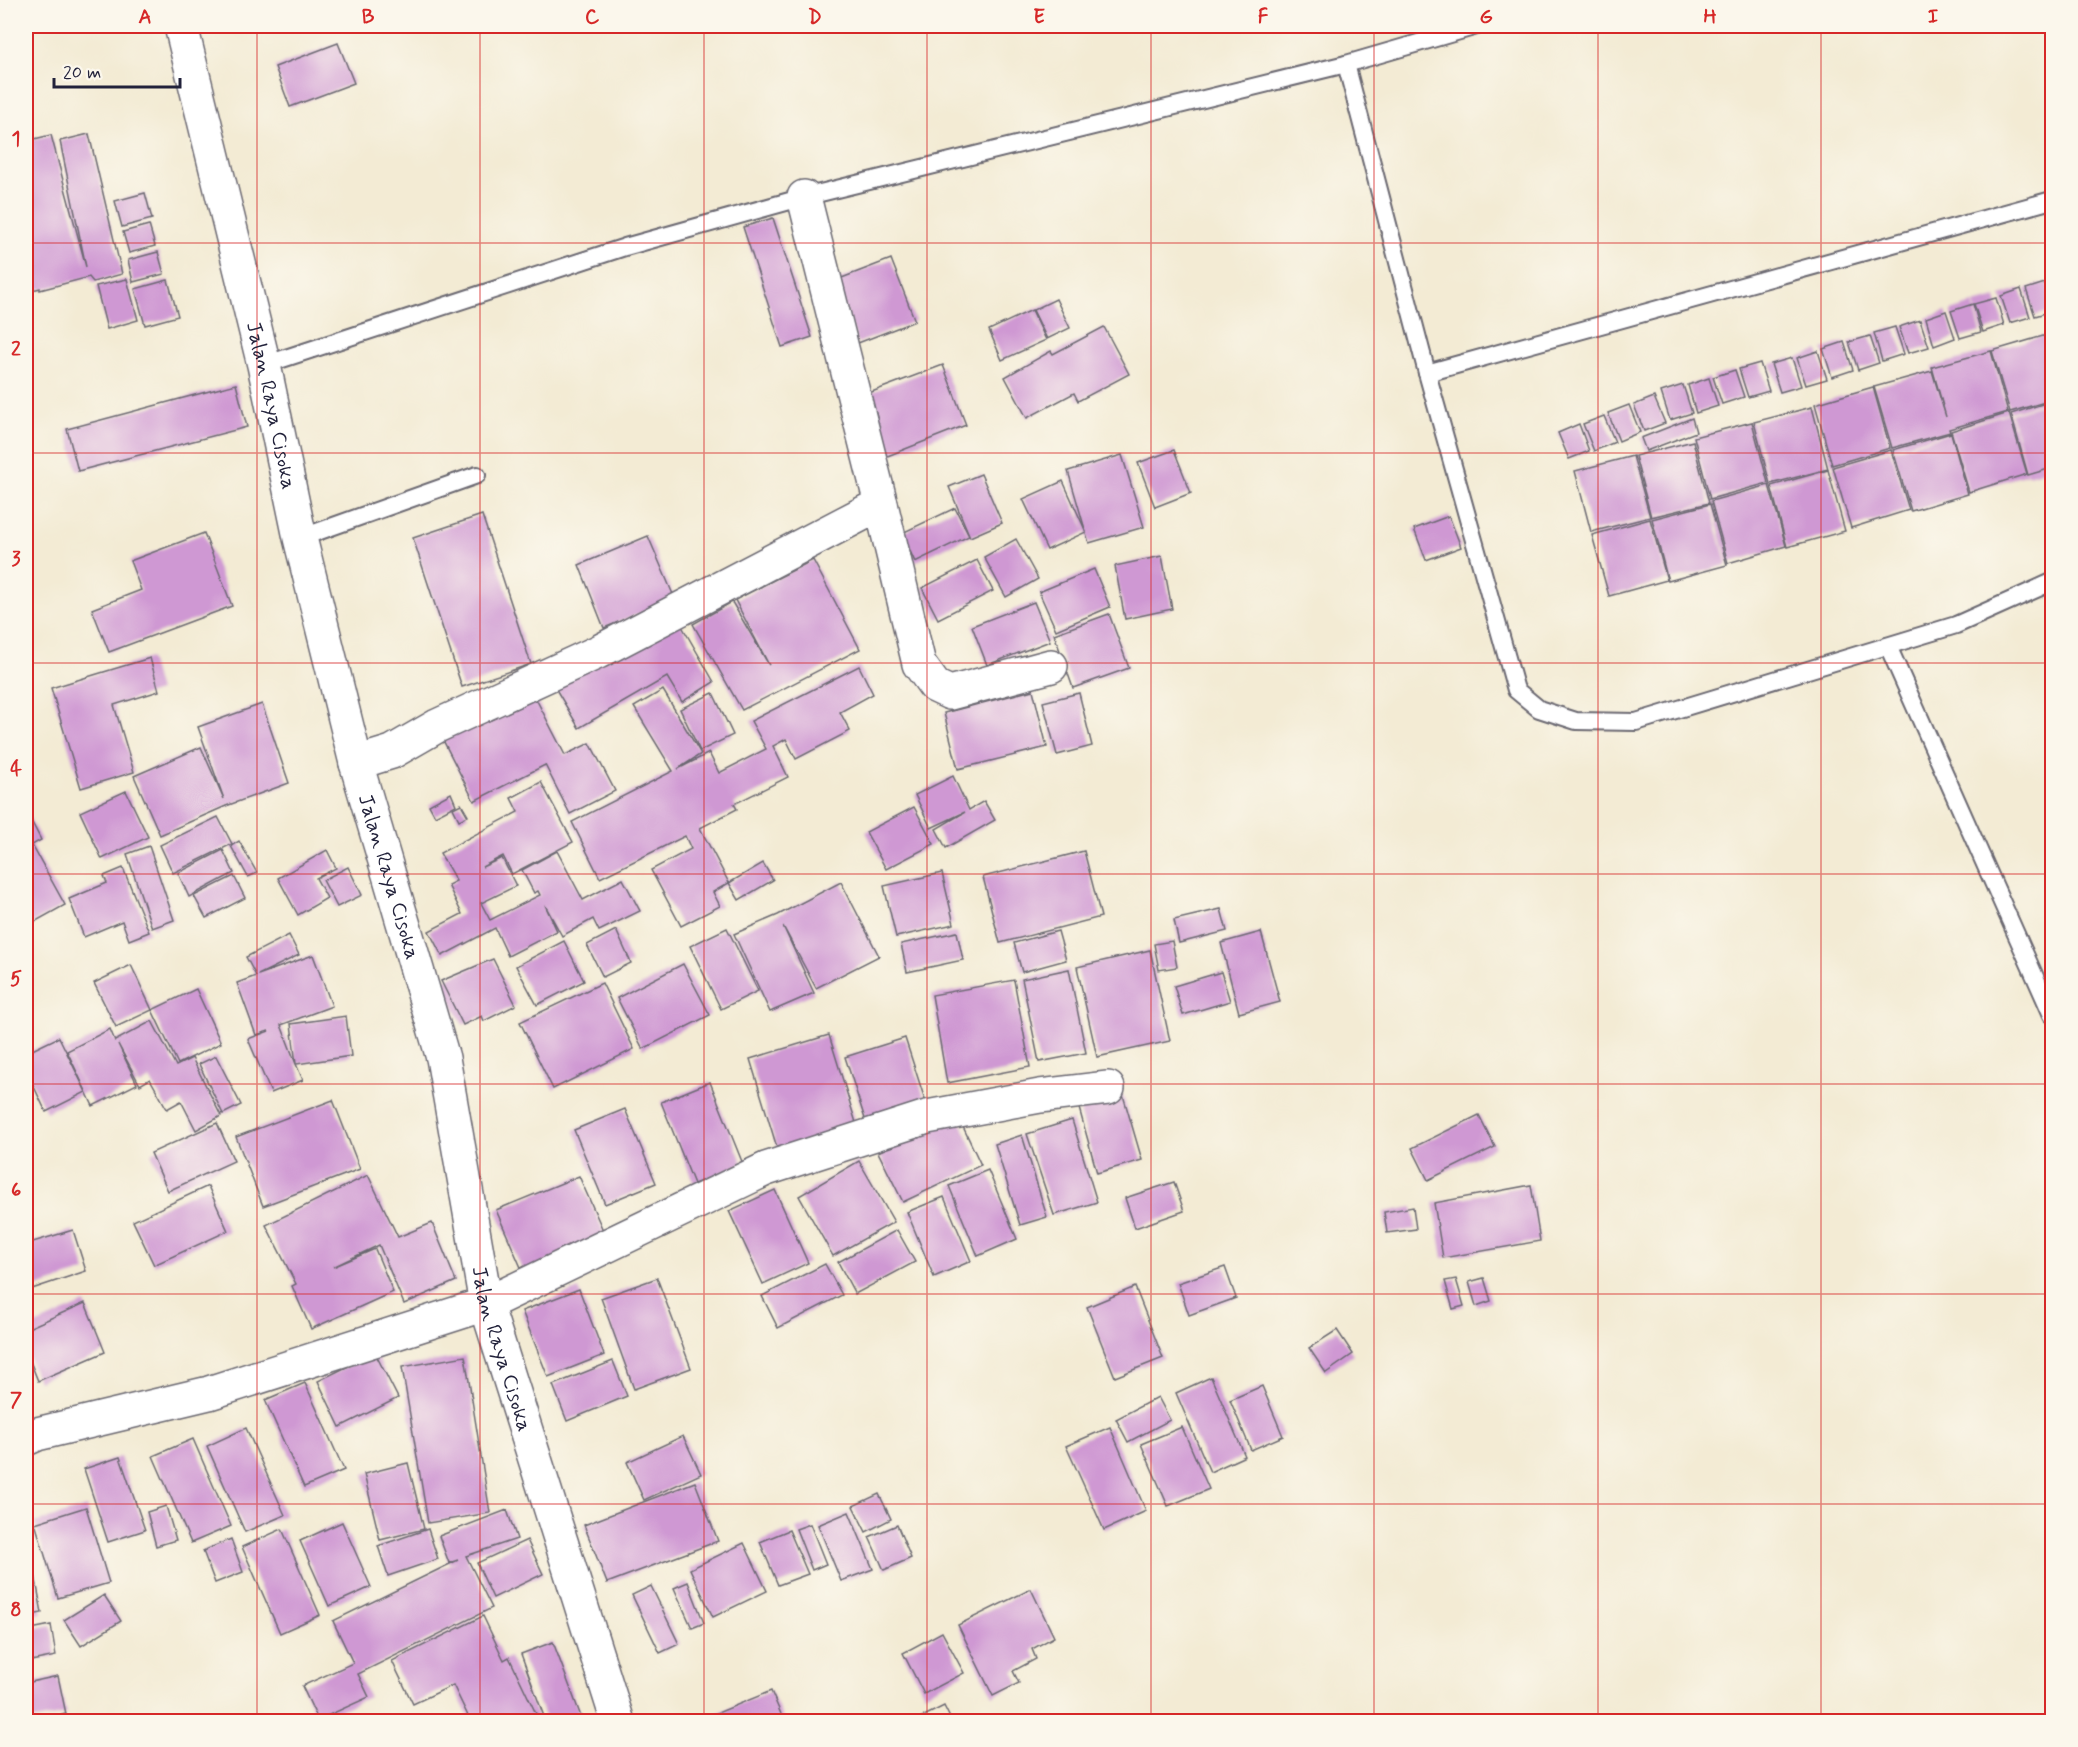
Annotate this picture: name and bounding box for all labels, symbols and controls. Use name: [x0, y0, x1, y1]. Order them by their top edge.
text: A: [138, 4, 152, 31]
text: B: [362, 4, 375, 31]
text: C: [585, 4, 600, 31]
text: D: [808, 4, 822, 31]
text: E: [1033, 4, 1045, 31]
text: F: [1258, 4, 1269, 31]
text: G: [1479, 4, 1493, 31]
text: H: [1703, 4, 1717, 31]
text: I: [1928, 4, 1938, 31]
scale bar: [54, 51, 180, 89]
text: 20 m: [63, 61, 101, 85]
text: 1: [12, 126, 20, 153]
street label: Jalan Raya Cisoka: [239, 319, 302, 492]
text: 2: [11, 336, 21, 363]
text: 3: [11, 546, 21, 573]
text: 4: [10, 756, 22, 783]
street label: Jalan Raya Cisoka: [351, 791, 426, 963]
text: 5: [10, 966, 22, 993]
text: 6: [11, 1177, 21, 1204]
street label: Jalan Raya Cisoka: [465, 1264, 538, 1435]
text: 7: [10, 1387, 22, 1414]
text: 8: [10, 1597, 22, 1624]

